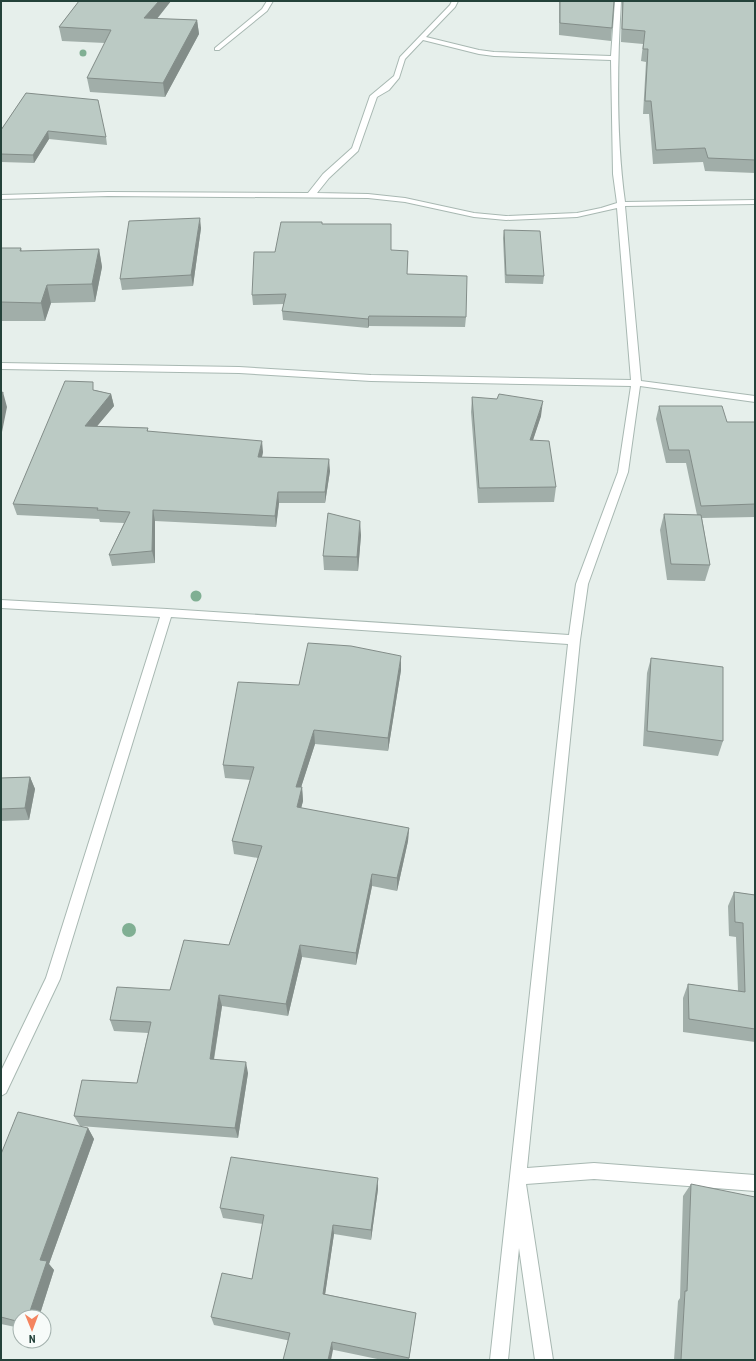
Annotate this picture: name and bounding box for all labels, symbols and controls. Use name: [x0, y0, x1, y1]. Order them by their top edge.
north arrow: [12, 1309, 52, 1349]
text: N: [28, 1332, 36, 1345]

